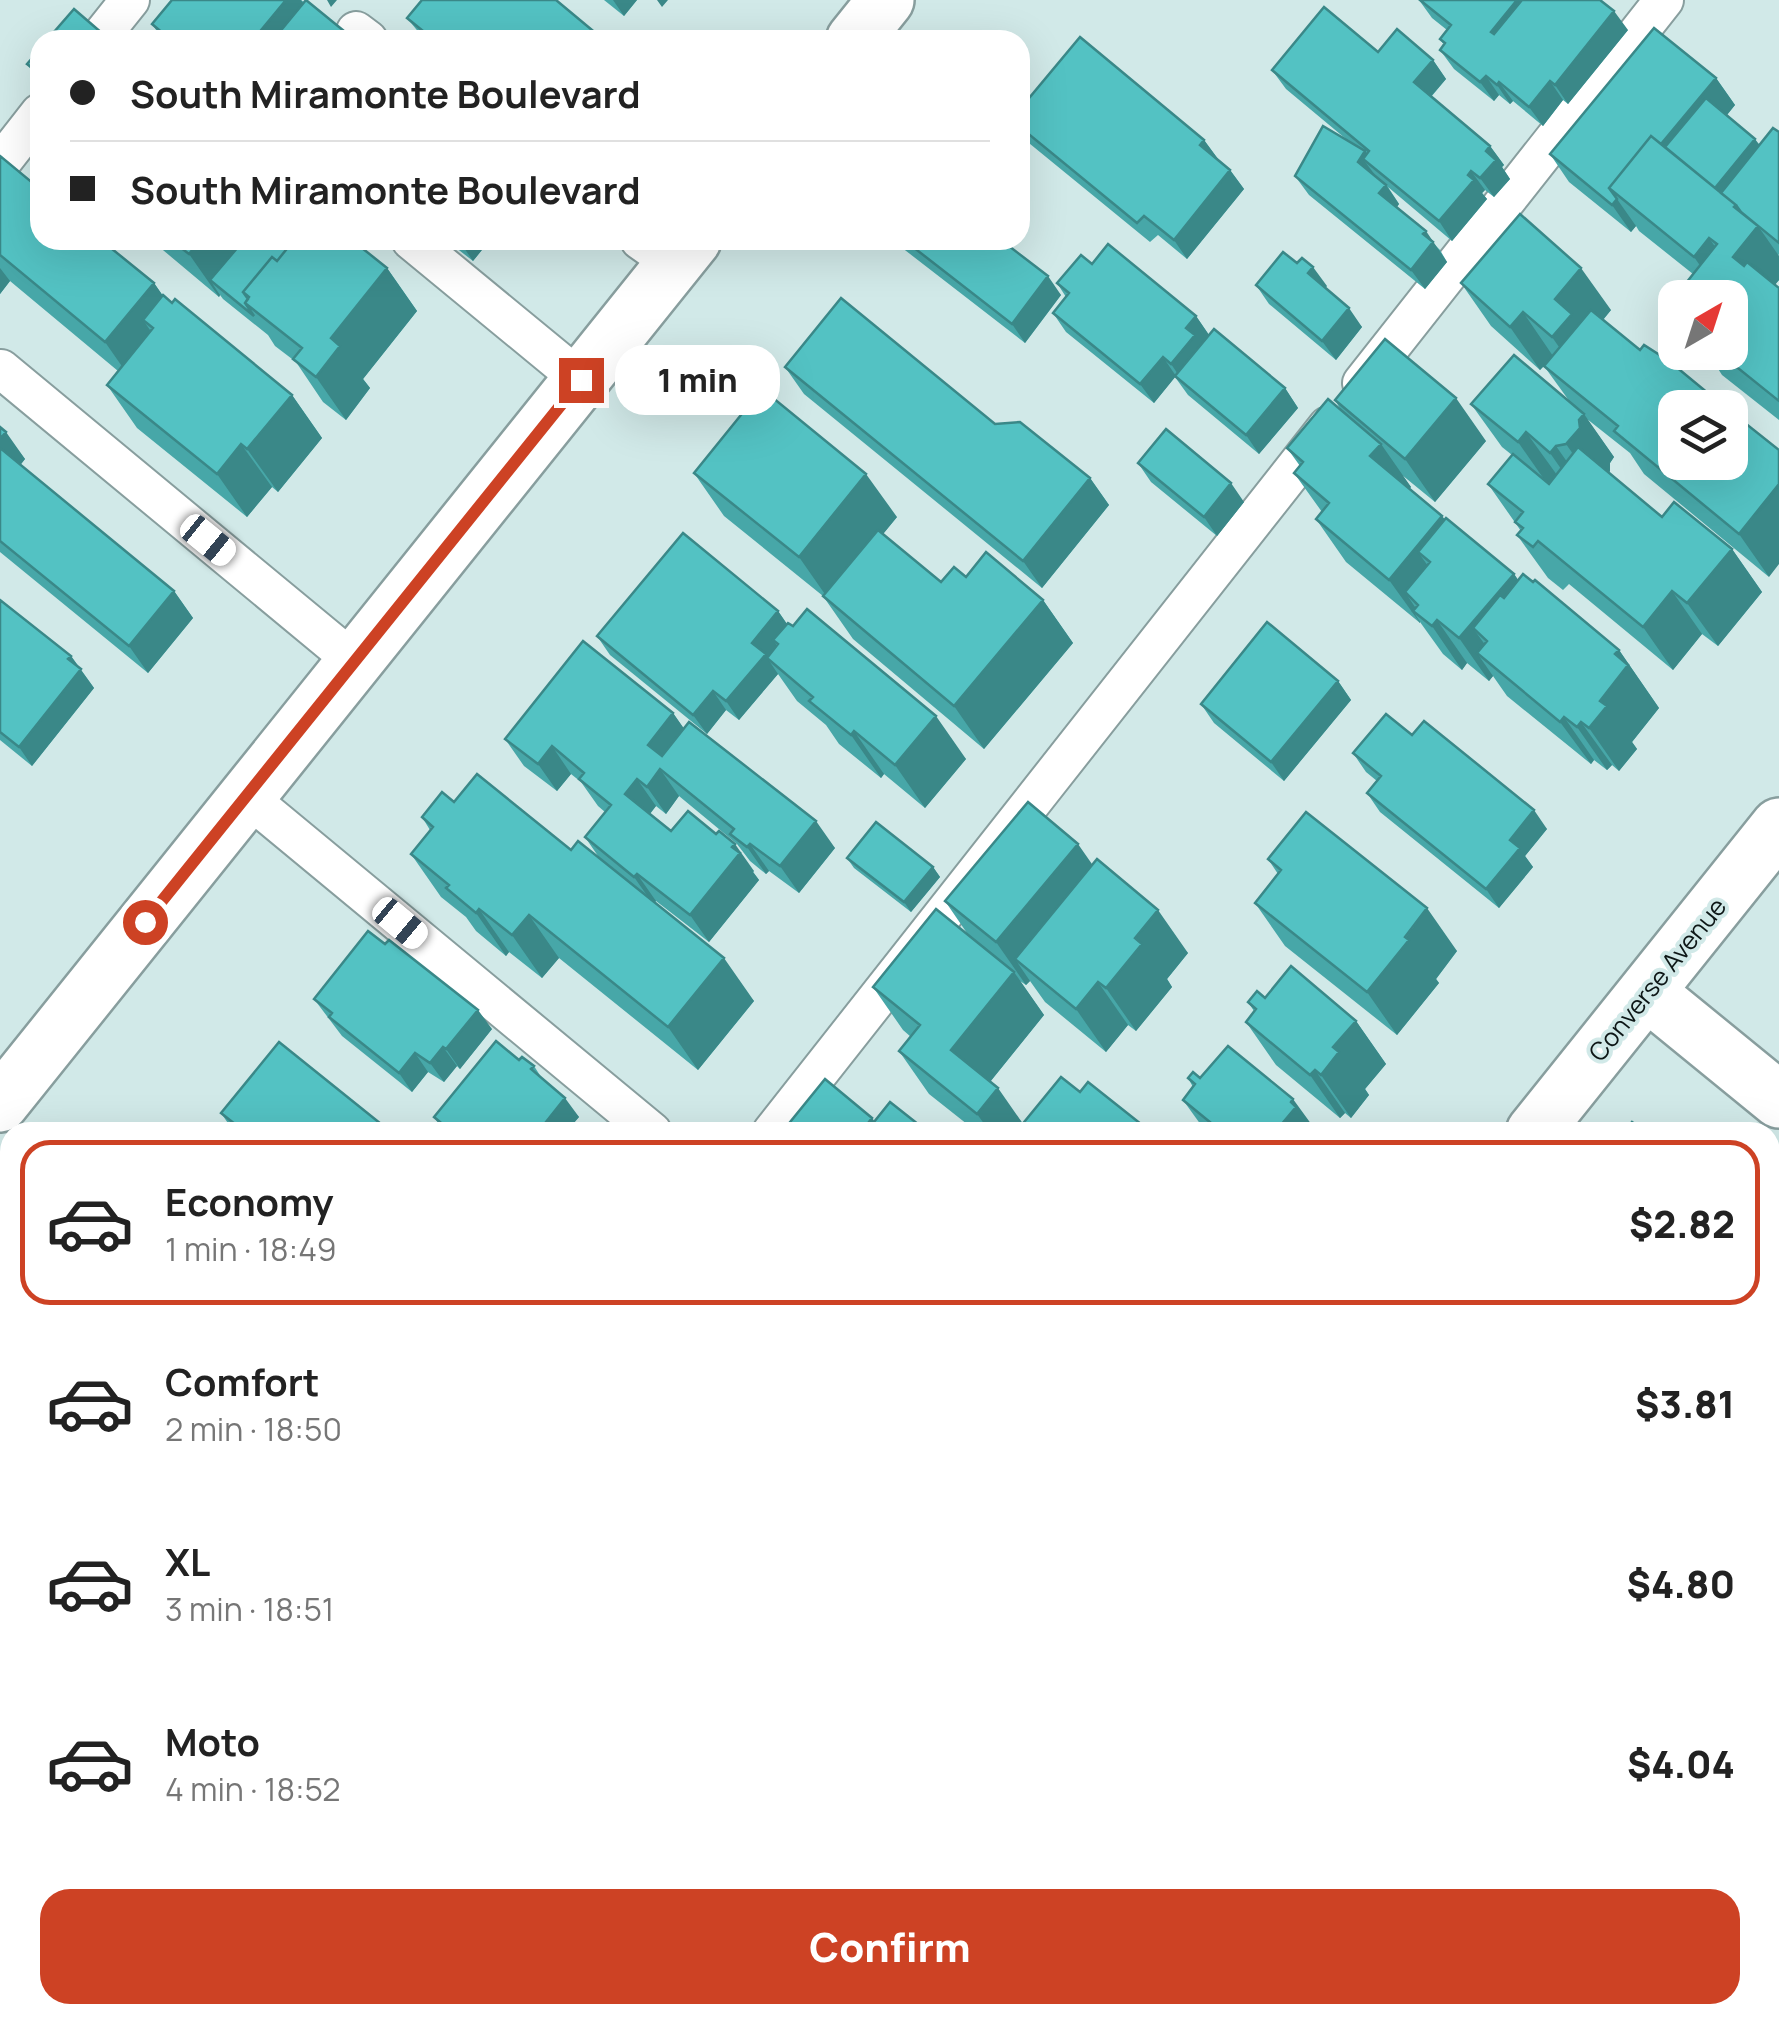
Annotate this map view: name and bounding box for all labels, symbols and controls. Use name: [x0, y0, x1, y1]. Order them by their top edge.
text: South Miramonte Boulevard: [130, 67, 641, 119]
text: South Miramonte Boulevard: [130, 163, 641, 215]
north arrow: [1658, 280, 1748, 370]
map controls: [1658, 280, 1748, 480]
callout: 1 min: [616, 345, 781, 415]
route end: [559, 358, 604, 403]
text: 1 min: [657, 358, 738, 402]
button: layers: [1658, 390, 1748, 480]
car: [175, 509, 241, 571]
street label: Converse Avenue: [1580, 890, 1734, 1068]
car: [367, 892, 433, 954]
route start: [123, 900, 168, 945]
text: Economy: [165, 1175, 334, 1227]
icon: car: [45, 1178, 135, 1268]
text: $2.82: [1629, 1197, 1735, 1249]
text: 1 min · 18:49: [165, 1227, 337, 1271]
text: Comfort: [165, 1355, 319, 1407]
icon: car: [45, 1358, 135, 1448]
text: $3.81: [1635, 1377, 1735, 1429]
text: 2 min · 18:50: [165, 1407, 342, 1451]
text: XL: [165, 1535, 210, 1587]
icon: car: [45, 1538, 135, 1628]
text: $4.80: [1627, 1557, 1735, 1609]
text: 3 min · 18:51: [165, 1587, 334, 1631]
text: Moto: [165, 1715, 260, 1767]
icon: car: [45, 1718, 135, 1808]
text: $4.04: [1627, 1737, 1735, 1789]
text: 4 min · 18:52: [165, 1767, 340, 1811]
button: Confirm: [40, 1889, 1740, 2004]

